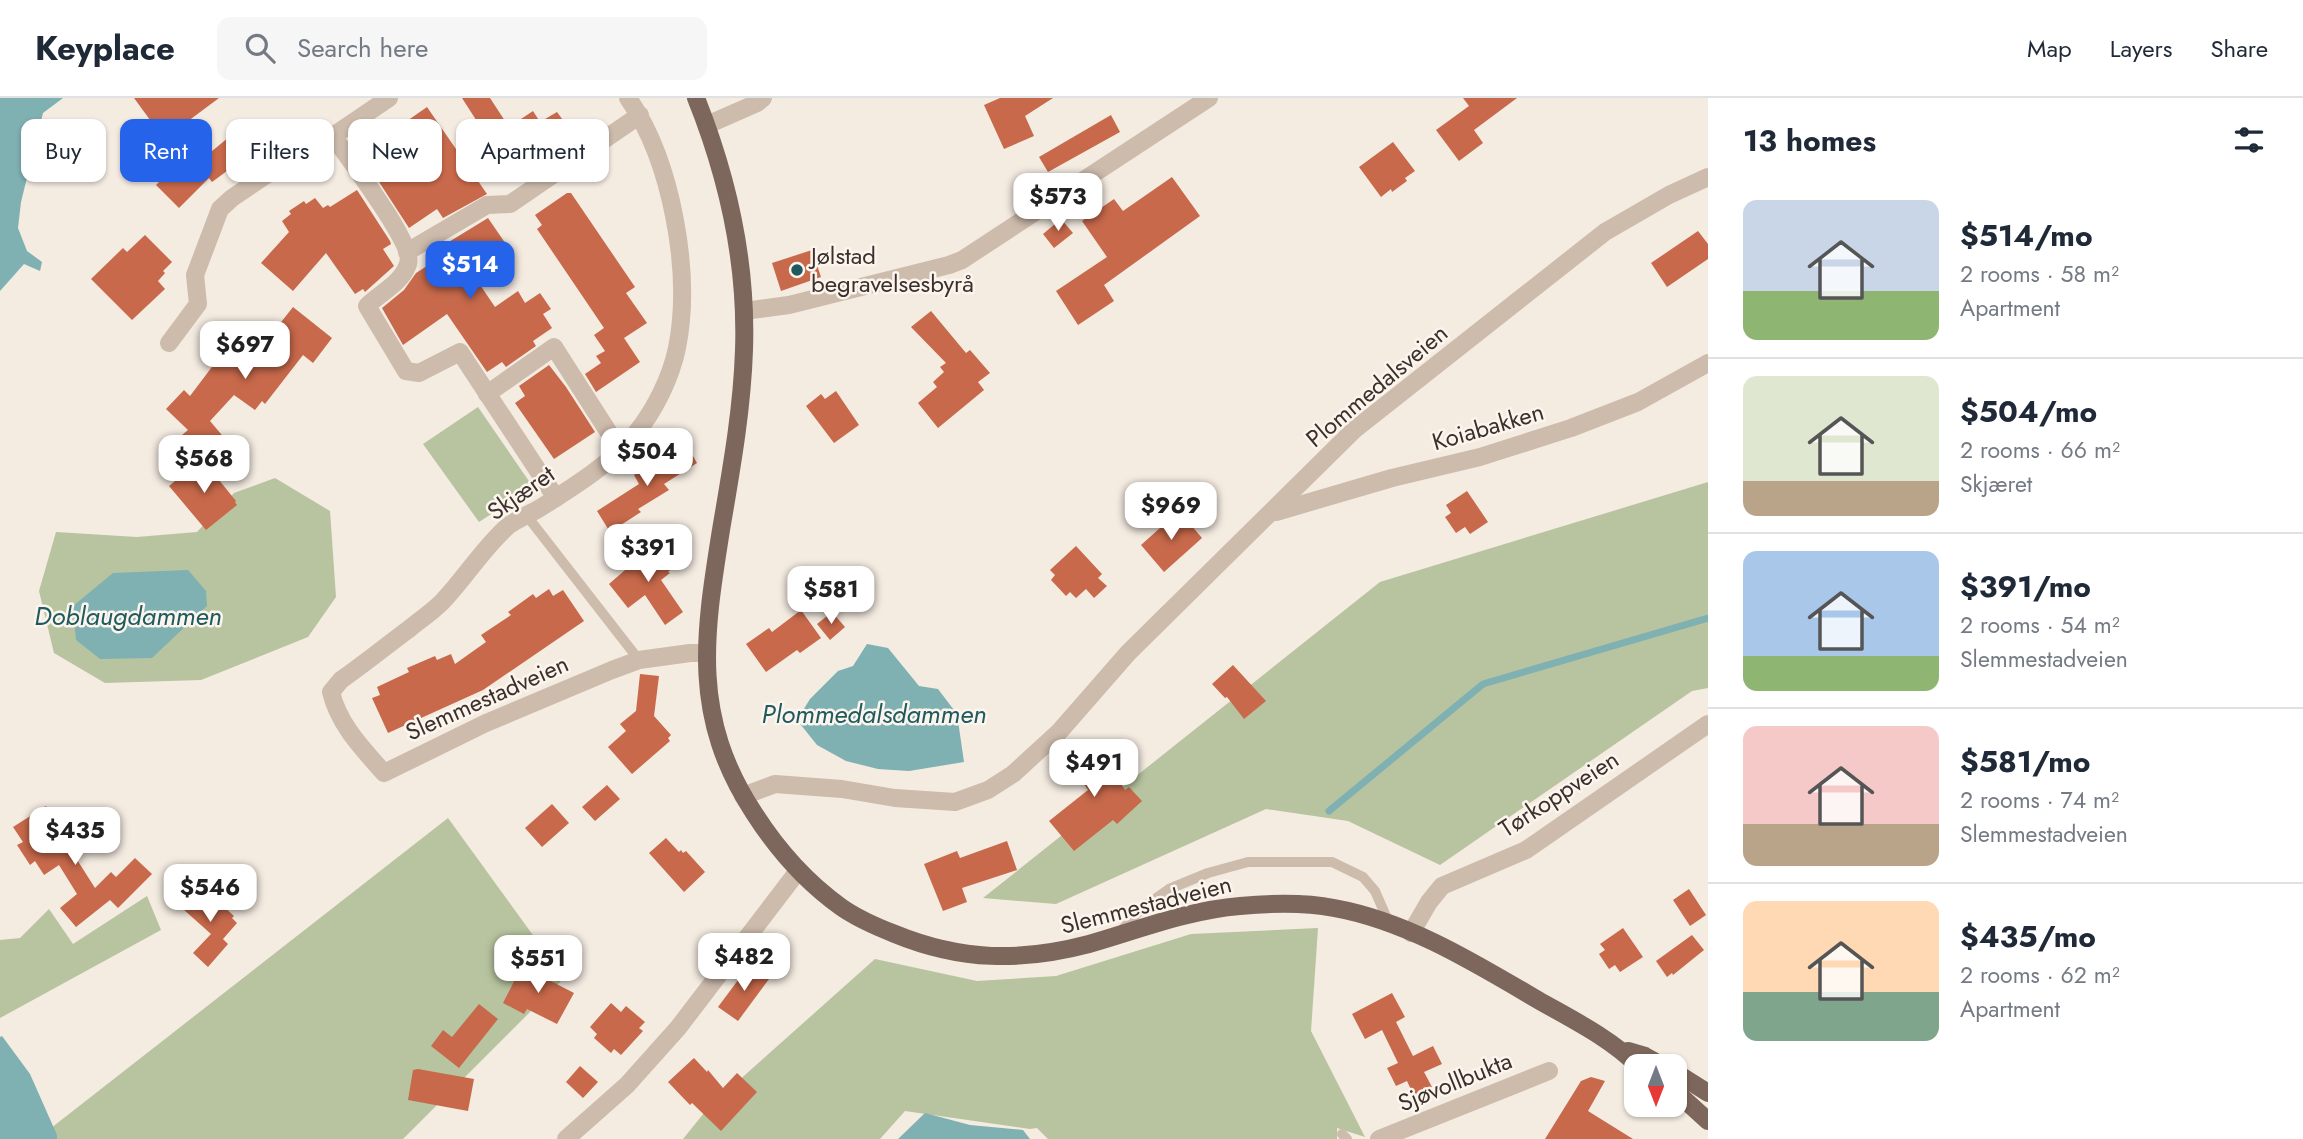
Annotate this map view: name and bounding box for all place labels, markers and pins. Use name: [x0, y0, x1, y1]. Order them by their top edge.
pin: $573: [1017, 174, 1099, 233]
place label: Jølstad begravelsesbyrå: [808, 238, 974, 301]
pin: $514: [429, 242, 511, 301]
marker: Jølstad begravelsesbyrå: [789, 262, 805, 278]
pin: $697: [204, 322, 286, 381]
pin: $504: [606, 428, 688, 488]
pin: $568: [163, 436, 245, 495]
pin: $969: [1130, 482, 1212, 542]
pin: $391: [607, 524, 689, 584]
pin: $581: [790, 566, 872, 626]
pin: $491: [1053, 740, 1135, 799]
pin: $435: [34, 808, 116, 867]
pin: $546: [169, 864, 251, 924]
pin: $482: [703, 934, 785, 993]
pin: $551: [497, 936, 579, 995]

